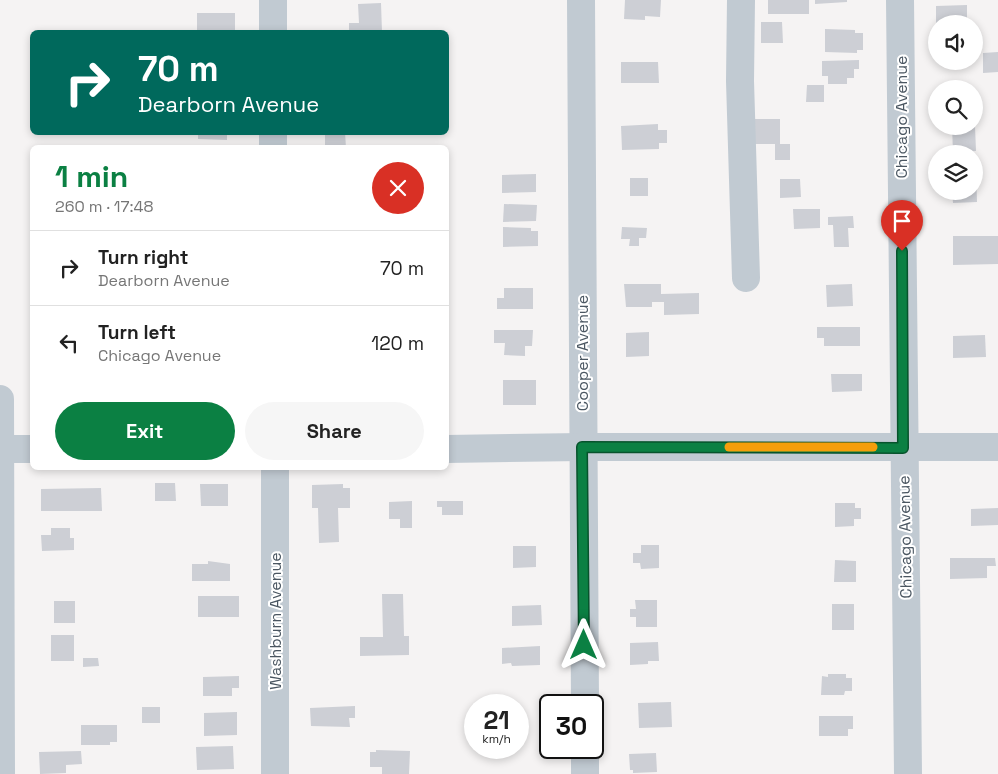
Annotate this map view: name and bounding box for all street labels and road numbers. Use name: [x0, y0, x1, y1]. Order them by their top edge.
street label: Chicago Avenue: [891, 55, 912, 179]
street label: Cooper Avenue: [572, 295, 593, 411]
street label: Chicago Avenue: [893, 475, 917, 599]
street label: Washburn Avenue: [265, 552, 286, 690]

